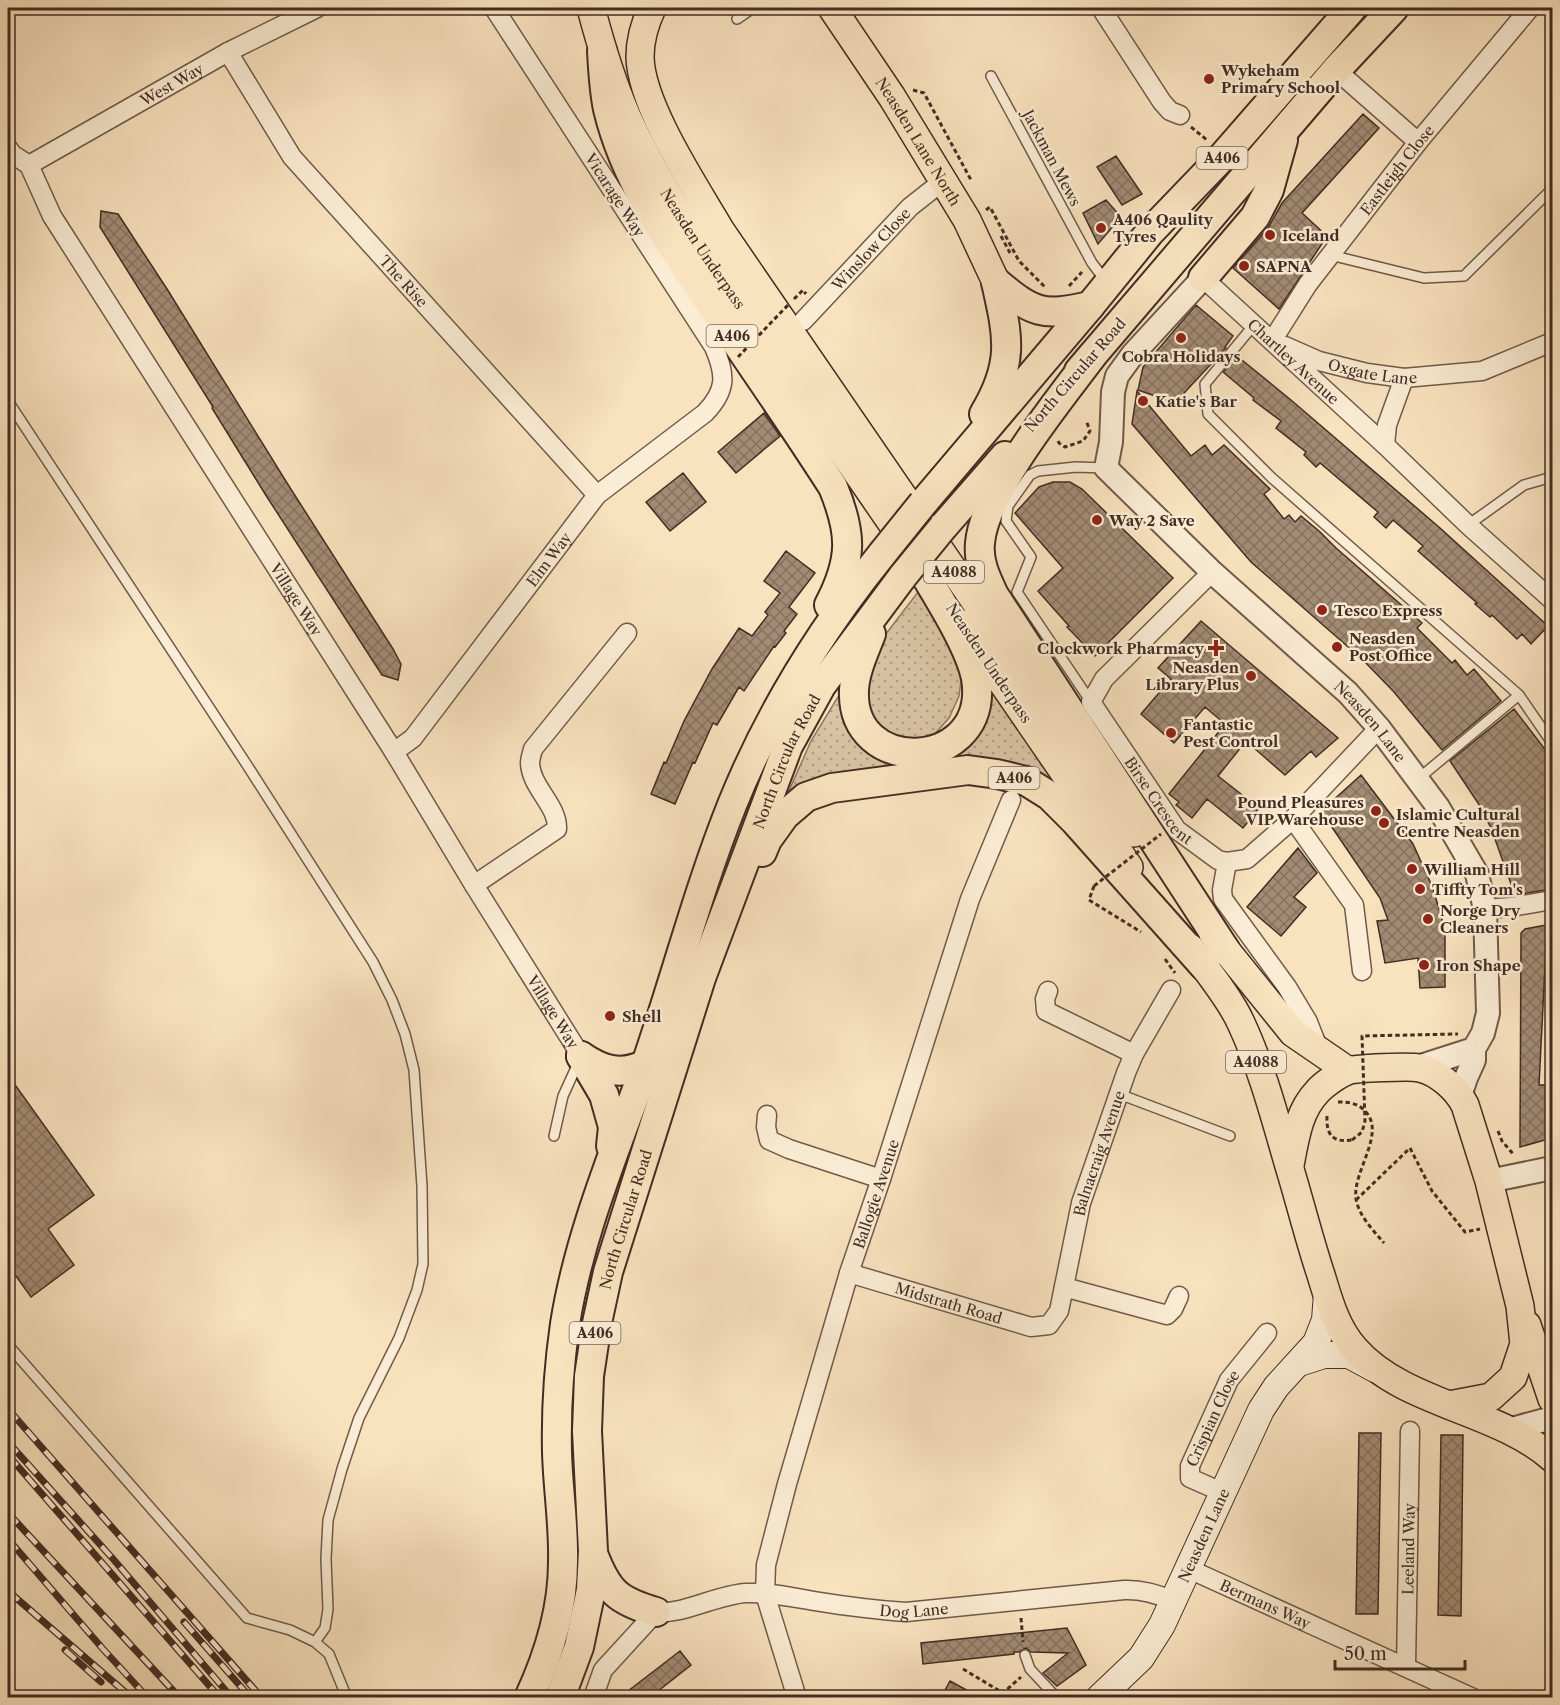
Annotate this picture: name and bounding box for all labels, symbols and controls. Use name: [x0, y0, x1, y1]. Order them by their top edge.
street label: West Way: [136, 58, 207, 110]
place label: Wykeham Primary School: [1220, 61, 1340, 97]
marker: Wykeham Primary School: [1202, 72, 1216, 86]
street label: Neasden Lane North: [872, 73, 966, 210]
street label: Jackman Mews: [1018, 105, 1085, 209]
street label: Eastleigh Close: [1356, 121, 1438, 219]
road number: A406: [1196, 147, 1248, 169]
street label: Vicarage Way: [580, 149, 649, 241]
street label: Neasden Underpass: [657, 185, 750, 312]
street label: Winslow Close: [827, 204, 914, 295]
place label: A406 Qaulity Tyres: [1112, 210, 1214, 246]
marker: A406 Qaulity Tyres: [1094, 221, 1108, 235]
place label: Iceland: [1282, 226, 1339, 245]
marker: Iceland: [1263, 228, 1277, 242]
street label: The Rise: [376, 251, 432, 311]
place label: SAPNA: [1256, 257, 1312, 276]
marker: SAPNA: [1237, 259, 1251, 273]
street label: North Circular Road: [1020, 314, 1130, 436]
street label: Chartley Avenue: [1244, 314, 1343, 408]
road number: A406: [706, 325, 758, 347]
marker: Cobra Holidays: [1174, 331, 1188, 345]
place label: Cobra Holidays: [1122, 347, 1240, 366]
street label: Oxgate Lane: [1326, 354, 1418, 388]
place label: Katie's Bar: [1155, 392, 1238, 411]
marker: Katie's Bar: [1136, 394, 1150, 408]
place label: Way 2 Save: [1108, 511, 1195, 530]
marker: Way 2 Save: [1090, 513, 1104, 527]
street label: Elm Way: [522, 528, 575, 590]
street label: Village Way: [266, 558, 327, 640]
road number: A4088: [924, 561, 984, 583]
street label: Neasden Underpass: [942, 599, 1036, 727]
place label: Tesco Express: [1334, 601, 1442, 620]
marker: Tesco Express: [1315, 603, 1329, 617]
place label: Neasden Post Office: [1349, 629, 1432, 665]
place label: Clockwork Pharmacy: [1037, 639, 1205, 658]
marker: Neasden Post Office: [1330, 640, 1344, 654]
marker: Clockwork Pharmacy: [1209, 641, 1223, 655]
place label: Neasden Library Plus: [1145, 658, 1240, 694]
marker: Neasden Library Plus: [1244, 669, 1258, 683]
street label: Neasden Lane: [1331, 676, 1410, 766]
street label: North Circular Road: [748, 691, 824, 831]
place label: Fantastic Pest Control: [1183, 715, 1278, 751]
marker: Fantastic Pest Control: [1164, 726, 1178, 740]
street label: Birse Crescent: [1121, 753, 1197, 848]
road number: A406: [988, 767, 1040, 789]
place label: Pound Pleasures VIP Warehouse: [1237, 793, 1364, 829]
marker: Pound Pleasures VIP Warehouse: [1369, 804, 1383, 818]
place label: Islamic Cultural Centre Neasden: [1396, 805, 1520, 841]
marker: Islamic Cultural Centre Neasden: [1377, 816, 1391, 830]
place label: William Hill: [1423, 860, 1520, 879]
marker: William Hill: [1405, 862, 1419, 876]
place label: Tiffty Tom's: [1432, 880, 1523, 899]
marker: Tiffty Tom's: [1413, 882, 1427, 896]
place label: Norge Dry Cleaners: [1440, 901, 1521, 937]
marker: Norge Dry Cleaners: [1421, 912, 1435, 926]
place label: Iron Shape: [1436, 956, 1521, 975]
marker: Iron Shape: [1417, 958, 1431, 972]
street label: Village Way: [523, 971, 584, 1053]
place label: Shell: [622, 1007, 661, 1026]
marker: Shell: [603, 1009, 617, 1023]
road number: A4088: [1226, 1051, 1286, 1073]
street label: Balnacraig Avenue: [1069, 1088, 1129, 1218]
street label: Ballogie Avenue: [849, 1137, 903, 1251]
street label: North Circular Road: [595, 1147, 656, 1291]
street label: Midstrath Road: [893, 1278, 1004, 1327]
road number: A406: [570, 1322, 620, 1344]
street label: Crispian Close: [1182, 1366, 1243, 1469]
street label: Neasden Lane: [1174, 1485, 1233, 1585]
street label: Leeland Way: [1398, 1502, 1418, 1595]
street label: Bermans Way: [1217, 1575, 1314, 1633]
street label: Dog Lane: [879, 1598, 949, 1622]
scale bar: [1335, 1633, 1466, 1671]
text: 50 m: [1344, 1643, 1387, 1665]

